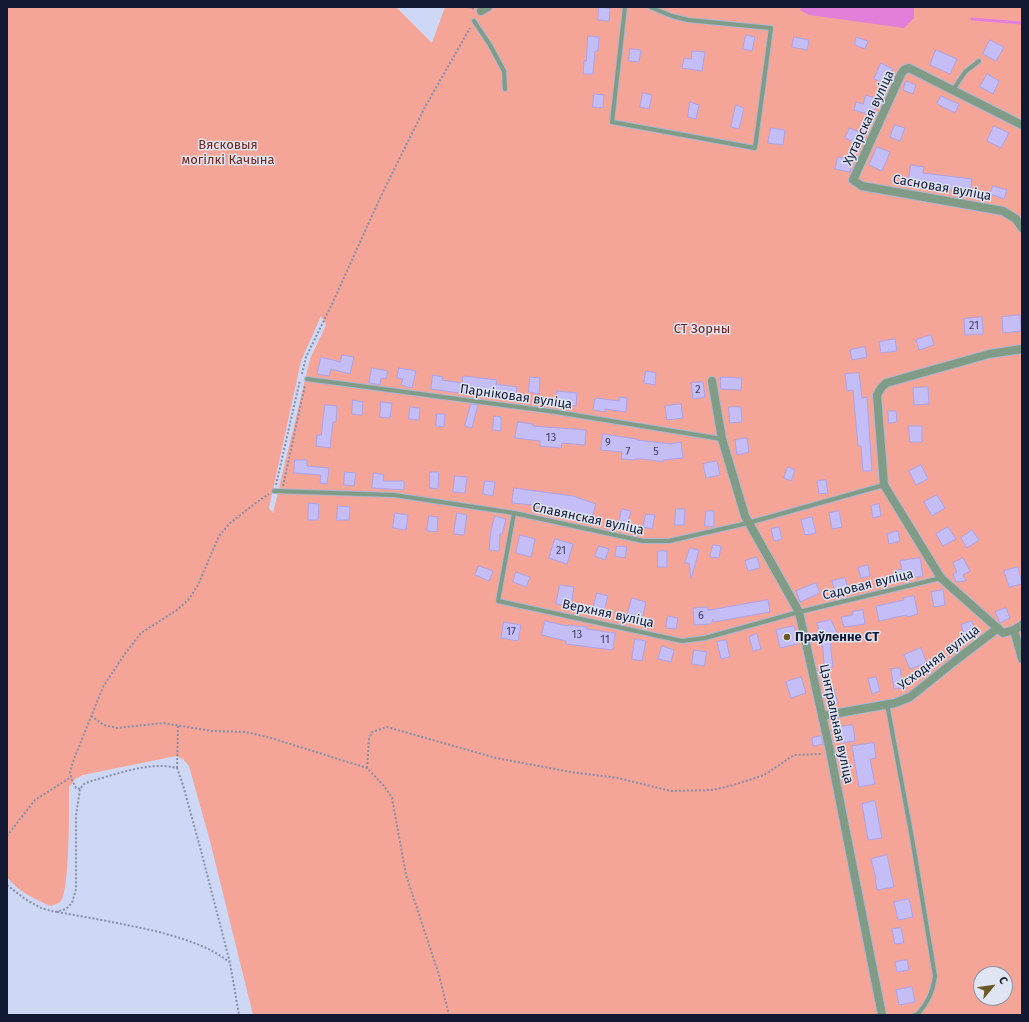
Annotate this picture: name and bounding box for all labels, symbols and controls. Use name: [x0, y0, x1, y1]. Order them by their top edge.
street label: Хутарская вуліца: [840, 68, 898, 168]
park label: Вясковыя могілкі Качына: [181, 137, 275, 168]
street label: Сасновая вуліца: [891, 172, 993, 204]
house number: 21: [969, 319, 979, 333]
park label: СТ Зорны: [674, 321, 730, 337]
street label: Парніковая вуліца: [459, 381, 573, 413]
house number: 2: [695, 383, 701, 397]
house number: 13: [546, 431, 556, 445]
house number: 9: [605, 436, 611, 450]
house number: 7: [626, 445, 630, 459]
house number: 5: [653, 445, 659, 459]
street label: Славянская вуліца: [531, 500, 645, 538]
house number: 21: [556, 544, 566, 558]
street label: Садовая вуліца: [821, 566, 915, 604]
street label: Верхняя вуліца: [561, 597, 655, 631]
house number: 6: [698, 609, 704, 623]
street label: Усходняя вуліца: [895, 622, 983, 694]
house number: 17: [506, 625, 516, 639]
house number: 13: [572, 628, 582, 642]
place label: Праўленне СТ: [795, 629, 879, 645]
marker: Праўленне СТ: [782, 632, 792, 642]
house number: 11: [600, 633, 610, 647]
street label: Цэнтральная вуліца: [816, 663, 856, 785]
north arrow: [973, 966, 1013, 1006]
text: С: [996, 974, 1010, 986]

